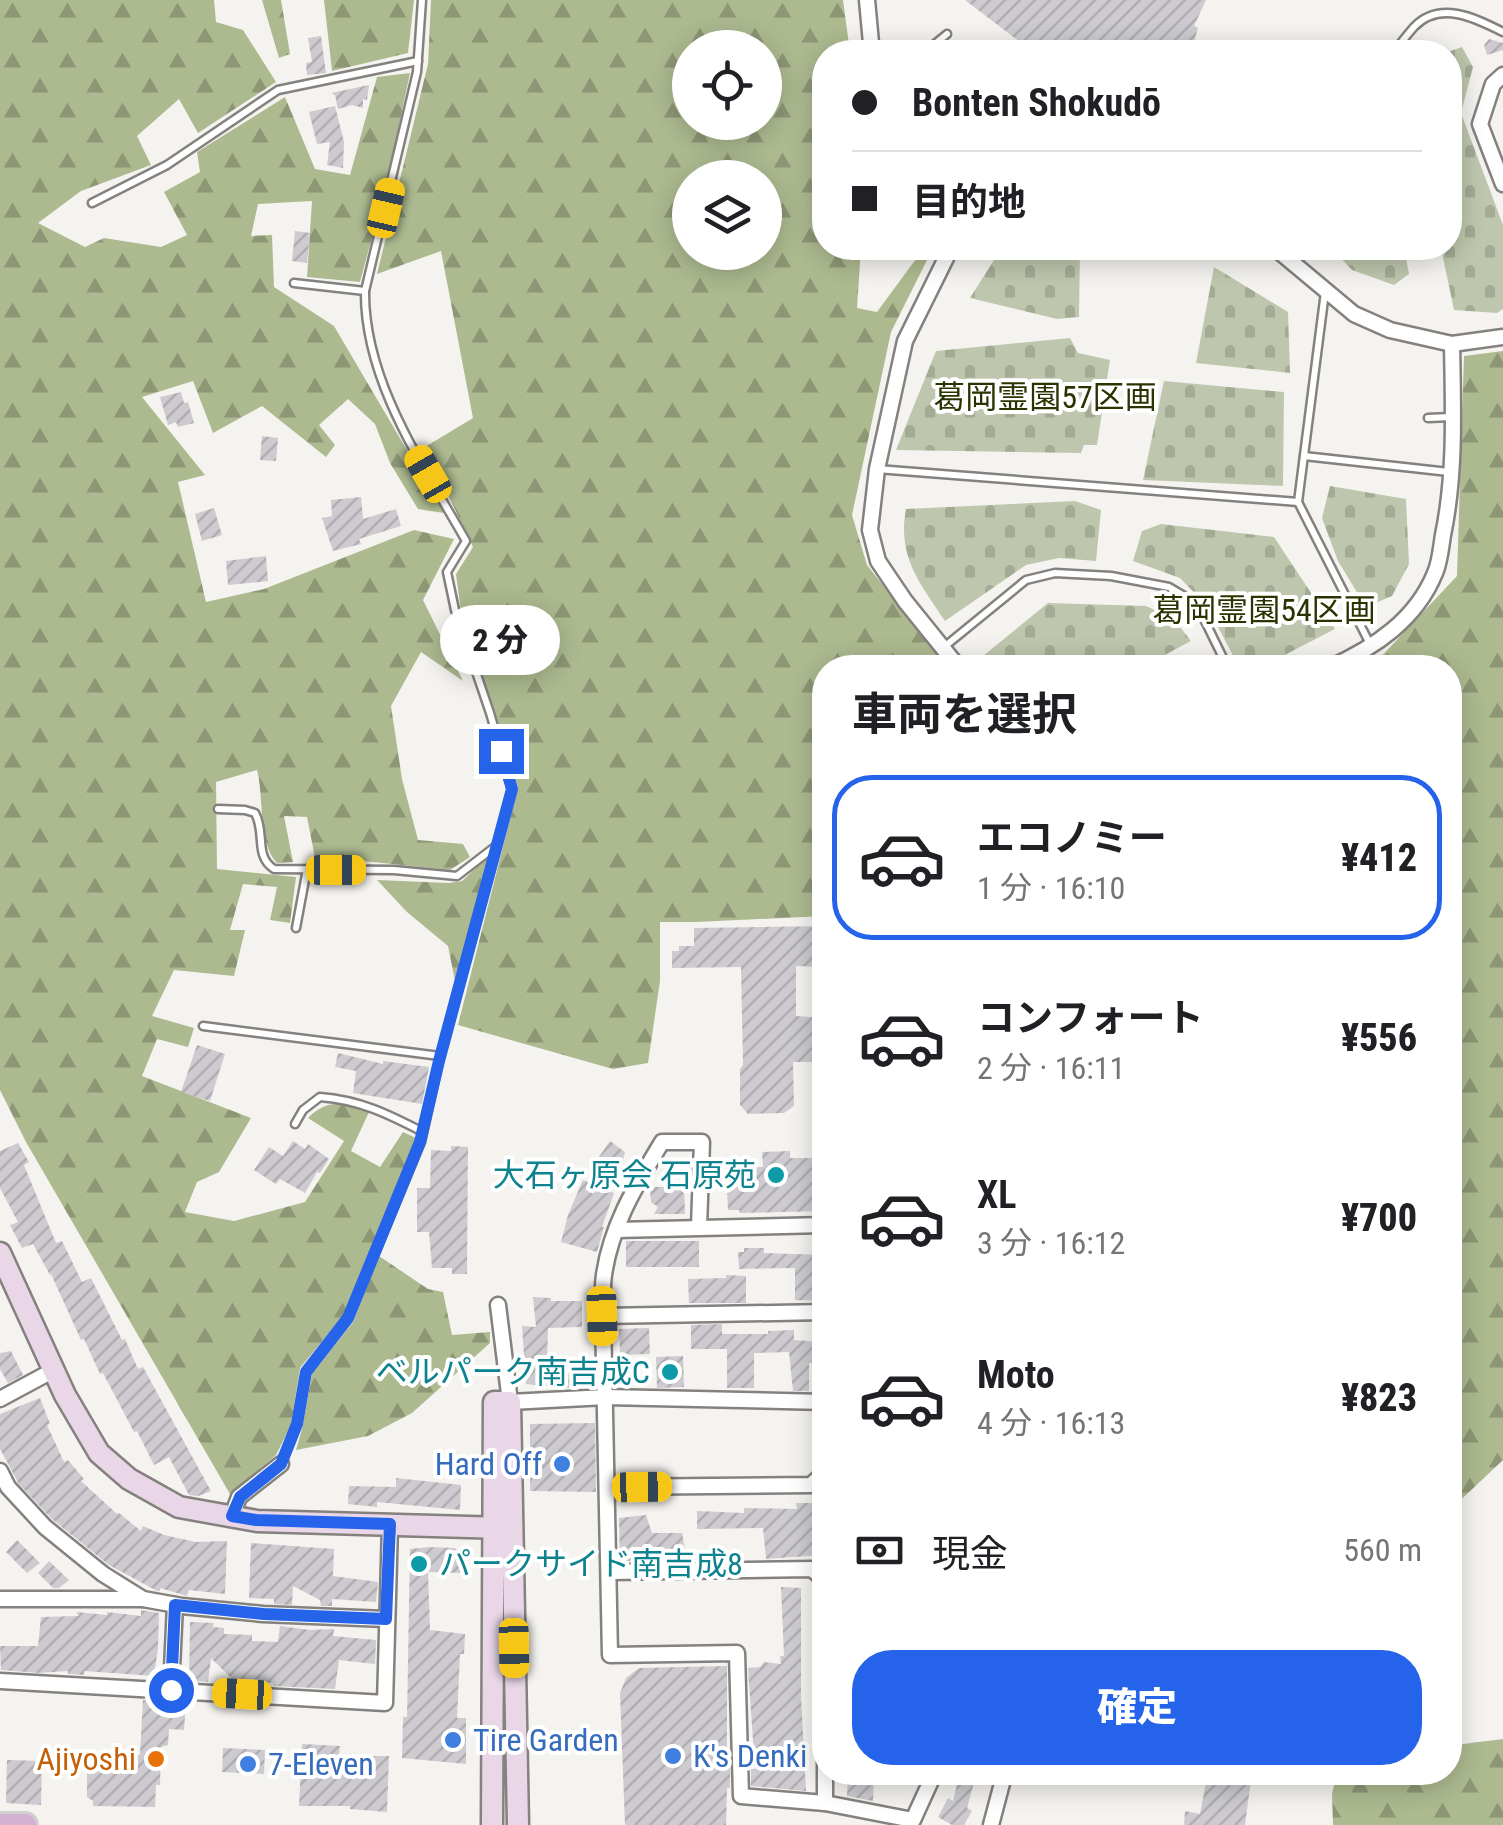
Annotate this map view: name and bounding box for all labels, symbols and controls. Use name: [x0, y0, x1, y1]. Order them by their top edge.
map controls: [672, 30, 782, 270]
button: locate: [672, 30, 782, 140]
text: Bonten Shokudō: [912, 81, 1161, 125]
button: layers: [672, 160, 782, 270]
car: [365, 175, 407, 241]
text: 目的地: [912, 180, 1026, 224]
park label: 葛岡霊園57区画: [933, 378, 1157, 416]
car: [400, 441, 456, 507]
park label: 葛岡霊園54区画: [1152, 591, 1376, 629]
callout: 2 分: [441, 606, 561, 676]
text: 2 分: [472, 621, 528, 659]
text: 車両を選択: [852, 688, 1077, 741]
route end: [479, 729, 524, 774]
icon: car: [857, 813, 947, 903]
text: エコノミー: [977, 816, 1167, 860]
text: ¥412: [1341, 836, 1417, 880]
car: [306, 855, 366, 885]
text: 1 分 · 16:10: [977, 869, 1125, 907]
icon: car: [857, 993, 947, 1083]
text: コンフォート: [977, 996, 1204, 1040]
text: ¥556: [1341, 1016, 1417, 1060]
text: 2 分 · 16:11: [977, 1049, 1125, 1087]
place label: 大石ヶ原会 石原苑: [493, 1156, 756, 1194]
marker: 大石ヶ原会 石原苑: [765, 1164, 787, 1186]
icon: car: [857, 1173, 947, 1263]
text: XL: [977, 1173, 1016, 1217]
text: ¥700: [1341, 1196, 1417, 1240]
text: 3 分 · 16:12: [977, 1224, 1125, 1262]
car: [586, 1285, 618, 1347]
place label: ベルパーク南吉成C: [376, 1353, 650, 1391]
icon: car: [857, 1353, 947, 1443]
text: Moto: [977, 1353, 1055, 1397]
marker: ベルパーク南吉成C: [659, 1361, 681, 1383]
text: ¥823: [1341, 1376, 1417, 1420]
text: 4 分 · 16:13: [977, 1404, 1125, 1442]
place label: Hard Off: [435, 1445, 542, 1483]
marker: Hard Off: [551, 1453, 573, 1475]
car: [612, 1471, 672, 1503]
icon: cash: [852, 1523, 907, 1578]
text: 560 m: [1343, 1531, 1422, 1569]
text: 現金: [932, 1532, 1008, 1576]
place label: パークサイド南吉成8: [439, 1545, 743, 1583]
marker: パークサイド南吉成8: [408, 1553, 430, 1575]
car: [498, 1618, 530, 1678]
button: 確定: [852, 1650, 1422, 1765]
route start: [149, 1668, 194, 1713]
car: [211, 1677, 273, 1711]
place label: Tire Garden: [473, 1721, 619, 1759]
marker: Tire Garden: [442, 1729, 464, 1751]
place label: K's Denki: [693, 1737, 807, 1775]
place label: Ajiyoshi: [36, 1740, 136, 1778]
place label: 7-Eleven: [268, 1745, 374, 1783]
marker: K's Denki: [662, 1745, 684, 1767]
marker: Ajiyoshi: [145, 1748, 167, 1770]
marker: 7-Eleven: [237, 1753, 259, 1775]

